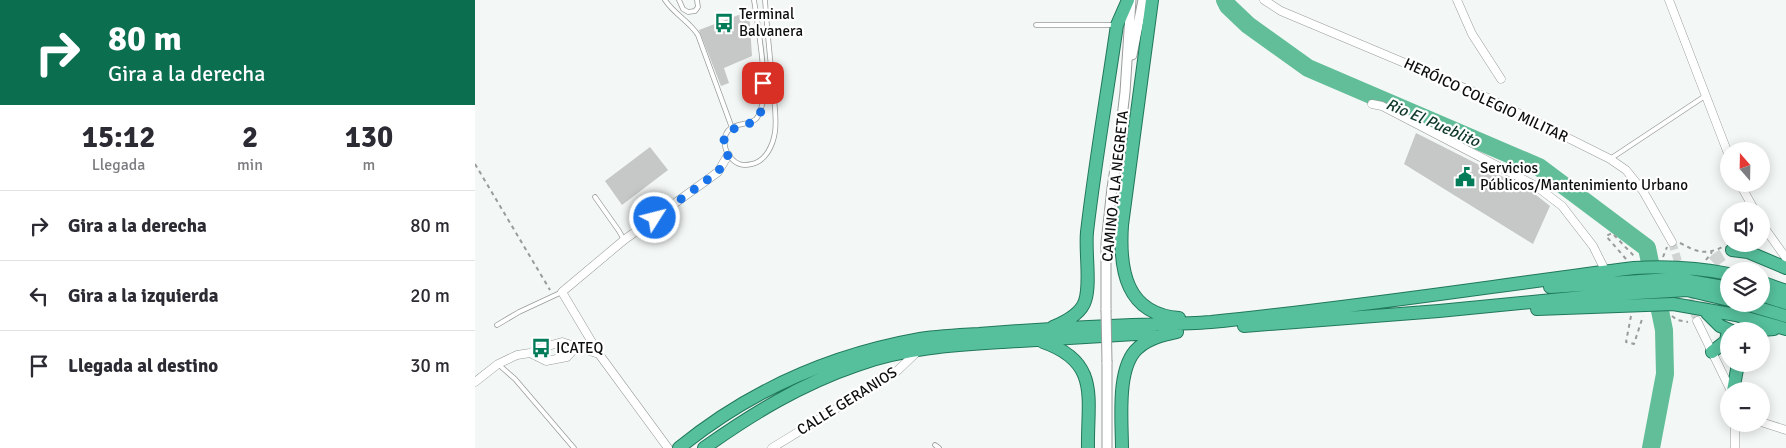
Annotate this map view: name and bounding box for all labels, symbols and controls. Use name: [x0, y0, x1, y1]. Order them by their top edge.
place label: Terminal Balvanera: [739, 5, 803, 40]
bus stop icon: Terminal Balvanera: [713, 12, 735, 34]
text: 80 m: [108, 17, 182, 60]
icon: right: [25, 20, 90, 85]
street label: HERÓICO COLEGIO MILITAR: [1401, 53, 1571, 146]
text: Gira a la derecha: [108, 60, 265, 87]
pin: [742, 62, 784, 104]
icon: arrive: [749, 69, 777, 97]
water label: Rio El Pueblito: [1383, 94, 1483, 152]
street label: CAMINO A LA NEGRETA: [1098, 109, 1132, 263]
text: 15:12: [82, 119, 155, 156]
text: 2: [242, 119, 258, 156]
text: 130: [345, 119, 393, 156]
north arrow: [1720, 142, 1770, 192]
map controls: [1720, 142, 1770, 432]
text: Llegada: [92, 155, 145, 175]
text: min: [237, 155, 263, 175]
text: m: [363, 155, 375, 175]
place label: Servicios Públicos/Mantenimiento Urbano: [1480, 159, 1688, 194]
public building icon: Servicios Públicos/Mantenimiento Urbano: [1454, 166, 1476, 188]
position arrow: [628, 191, 680, 243]
button: sound: [1720, 202, 1770, 252]
icon: right: [25, 212, 53, 240]
text: Gira a la derecha: [68, 214, 207, 238]
text: 80 m: [410, 214, 450, 238]
button: layers: [1720, 262, 1770, 312]
icon: left: [25, 282, 53, 310]
text: Gira a la izquierda: [68, 284, 218, 308]
text: 20 m: [410, 284, 450, 308]
button: +: [1720, 322, 1770, 372]
bus stop icon: ICATEQ: [530, 337, 552, 359]
place label: ICATEQ: [556, 339, 603, 357]
icon: arrive: [25, 352, 53, 380]
text: Llegada al destino: [68, 354, 218, 378]
text: 30 m: [410, 354, 450, 378]
street label: CALLE GERANIOS: [794, 363, 900, 439]
button: −: [1720, 382, 1770, 432]

